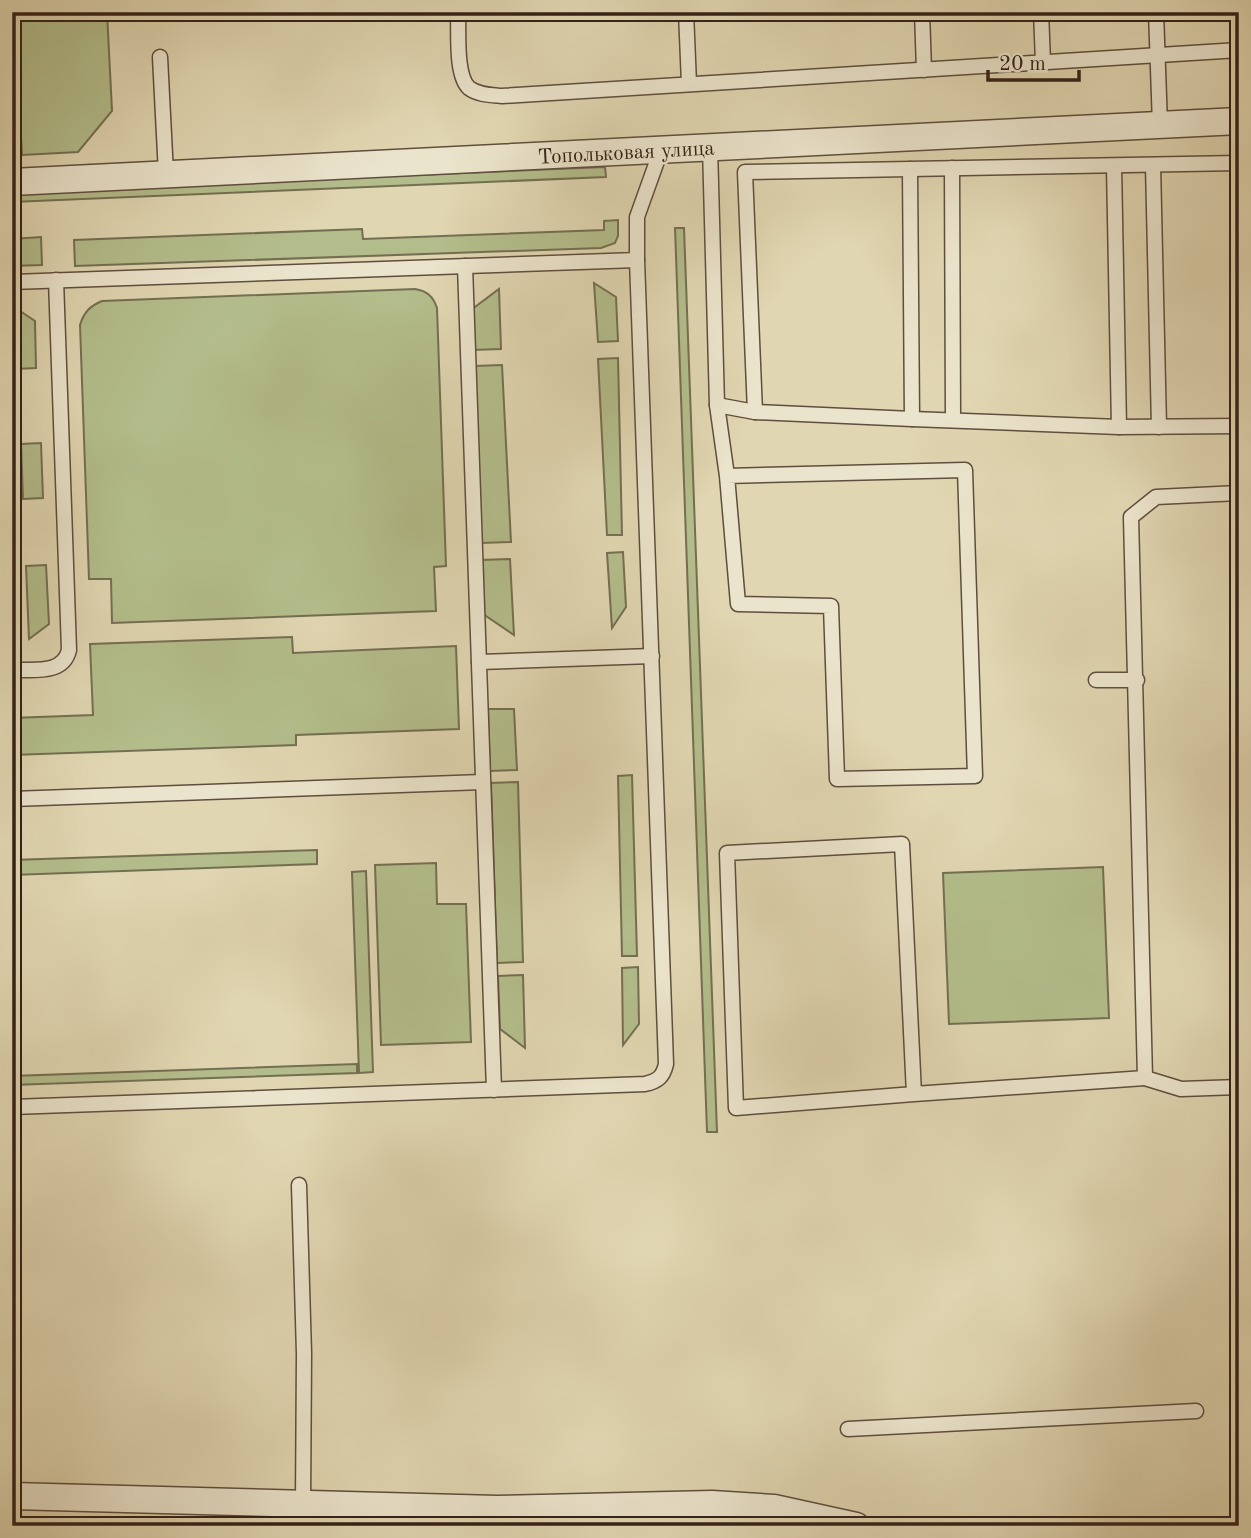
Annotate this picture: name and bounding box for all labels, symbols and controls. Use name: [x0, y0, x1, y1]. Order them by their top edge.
scale bar: [988, 38, 1080, 82]
text: 20 m: [999, 54, 1046, 75]
street label: Топольковая улица: [537, 138, 715, 169]

